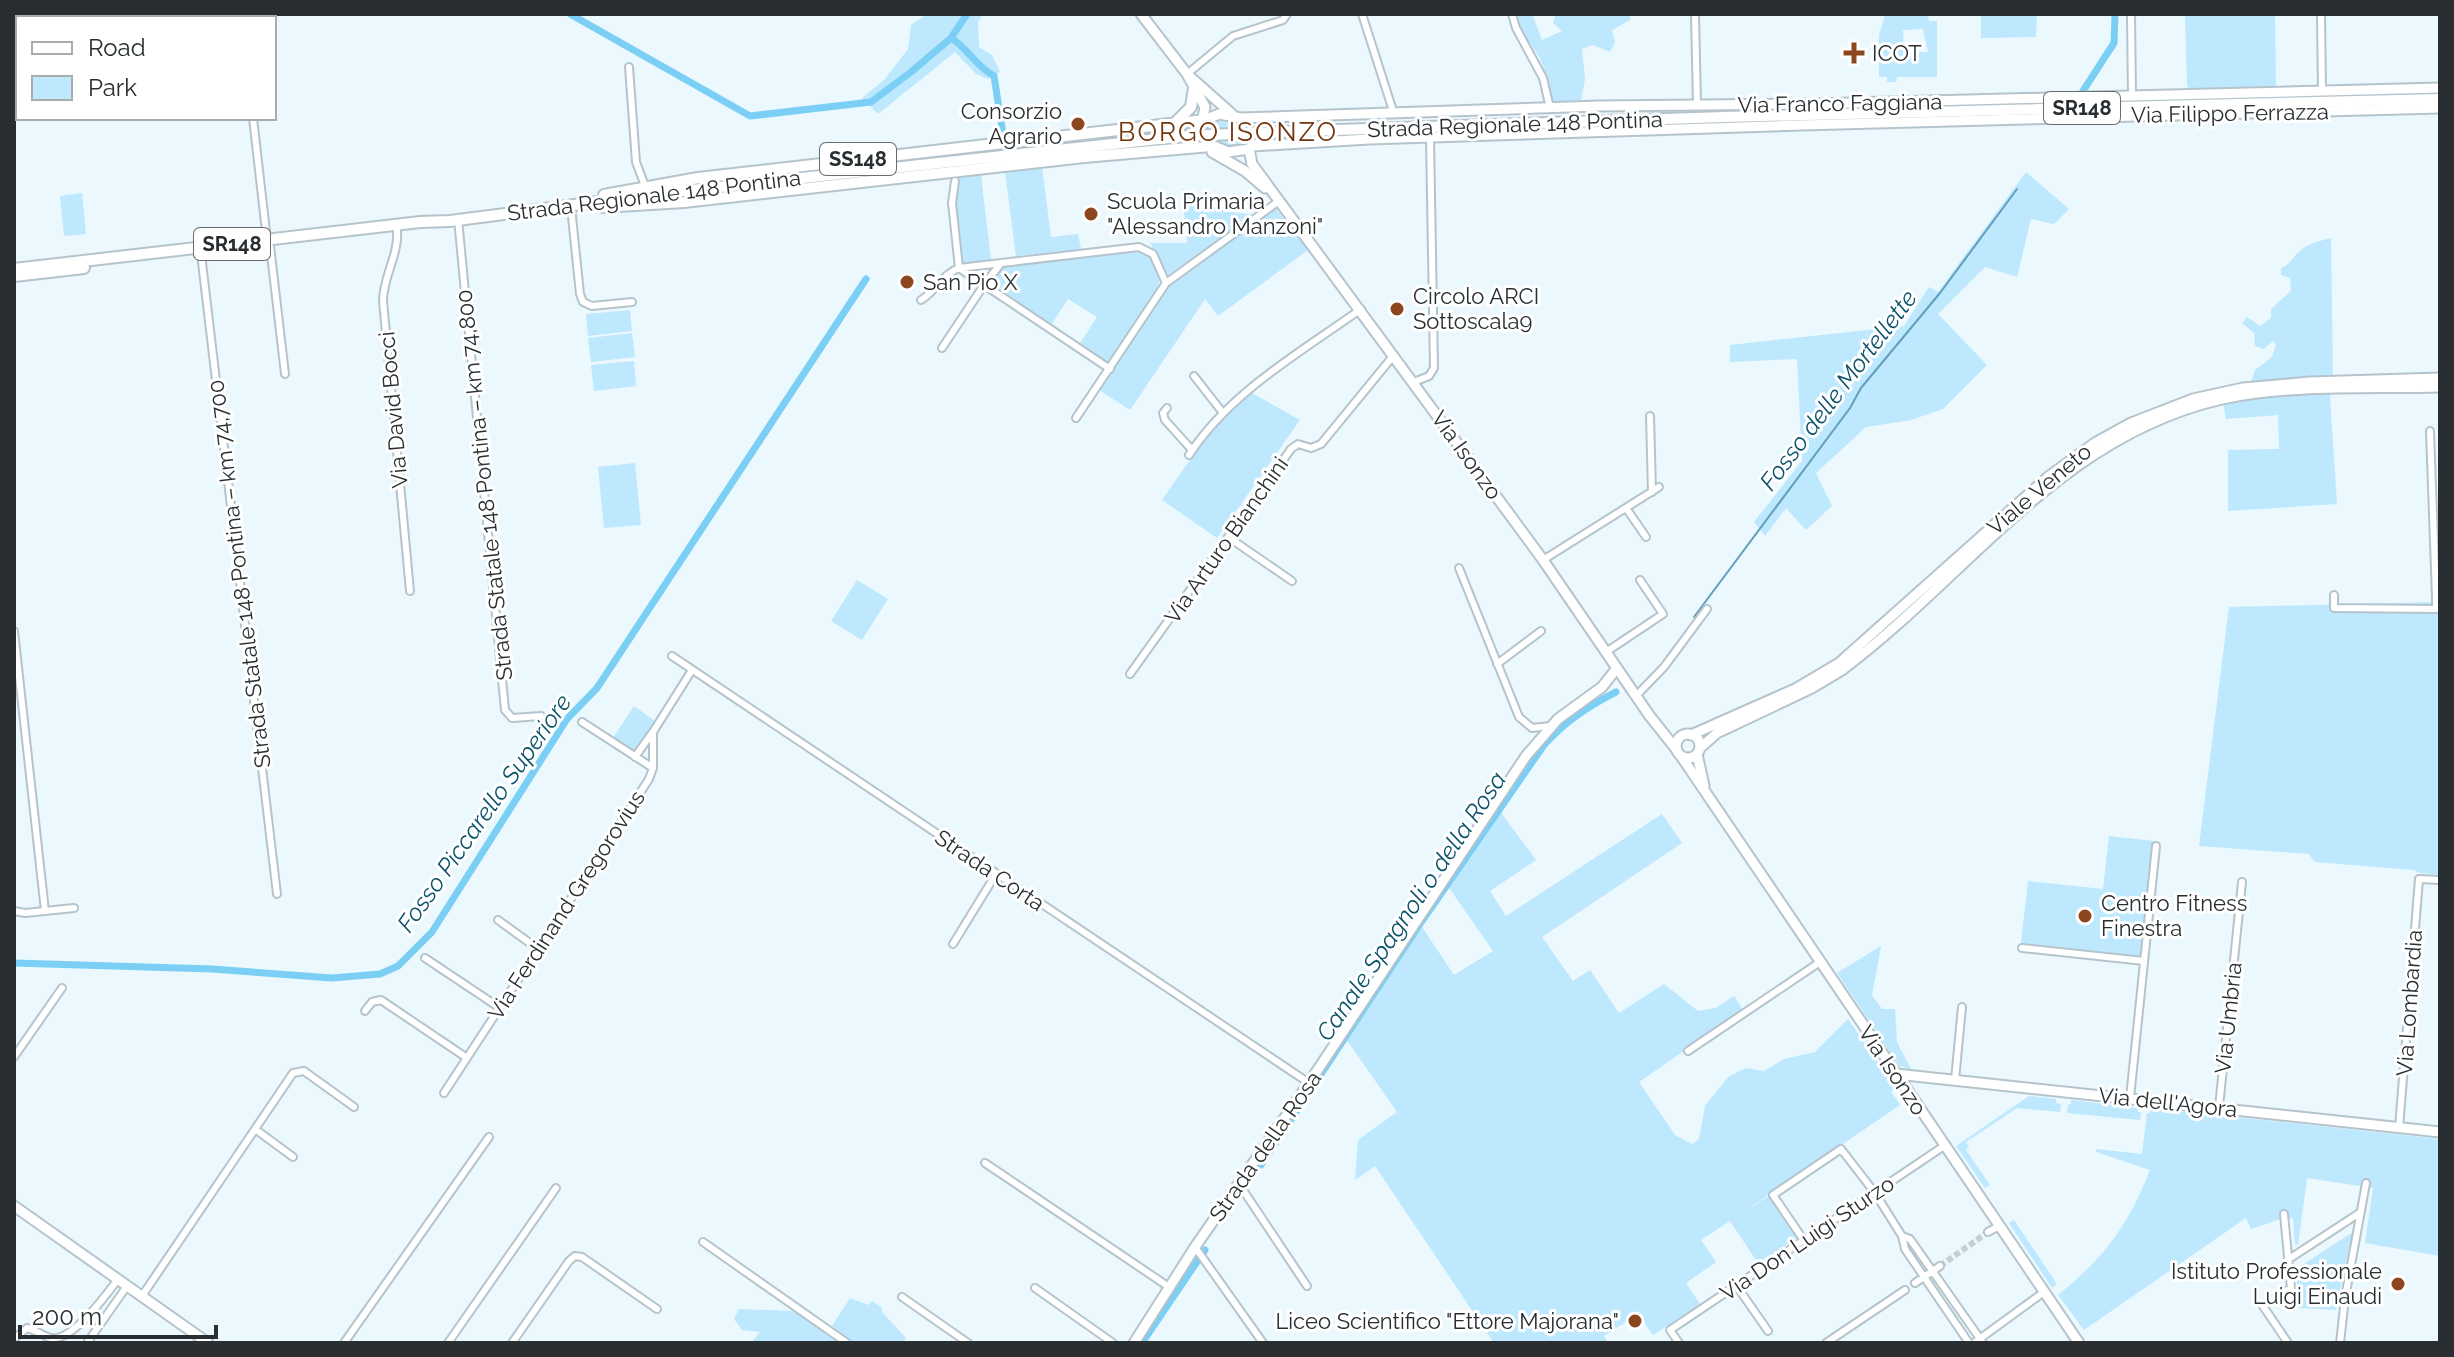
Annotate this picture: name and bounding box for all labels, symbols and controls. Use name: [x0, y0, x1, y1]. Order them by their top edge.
legend: [16, 16, 276, 120]
text: Road: [88, 33, 146, 62]
place label: ICOT: [1872, 40, 1922, 66]
marker: ICOT: [1843, 42, 1865, 64]
text: Park: [88, 73, 137, 102]
street label: Via Franco Faggiana: [1737, 88, 1943, 118]
road number: SR148: [2044, 92, 2120, 124]
place label: Consorzio Agrario: [961, 98, 1062, 149]
street label: Via Filippo Ferrazza: [2131, 98, 2329, 128]
street label: Strada Regionale 148 Pontina: [1367, 106, 1663, 142]
marker: Consorzio Agrario: [1069, 115, 1087, 133]
district label: BORGO ISONZO: [1118, 117, 1338, 147]
road number: SS148: [820, 143, 896, 175]
street label: Strada Regionale 148 Pontina: [506, 164, 802, 226]
place label: Scuola Primaria "Alessandro Manzoni": [1107, 188, 1323, 239]
marker: Scuola Primaria "Alessandro Manzoni": [1082, 205, 1100, 223]
road number: SR148: [194, 228, 270, 260]
place label: San Pio X: [923, 269, 1018, 295]
marker: San Pio X: [898, 273, 916, 291]
place label: Circolo ARCI Sottoscala9: [1413, 283, 1539, 334]
water label: Fosso delle Mortellette: [1753, 284, 1923, 496]
street label: Strada Statale 148 Pontina – km 74,800: [451, 288, 517, 682]
marker: Circolo ARCI Sottoscala9: [1388, 300, 1406, 318]
street label: Via David Bocci: [373, 331, 413, 489]
street label: Strada Statale 148 Pontina – km 74,700: [202, 378, 276, 770]
street label: Via Isonzo: [1426, 406, 1508, 504]
street label: Viale Veneto: [1982, 438, 2096, 540]
street label: Via Arturo Bianchini: [1159, 452, 1293, 628]
water label: Fosso Piccarello Superiore: [391, 688, 577, 937]
water label: Canale Spagnoli o della Rosa: [1310, 766, 1512, 1046]
street label: Via Ferdinand Gregorovius: [482, 785, 650, 1025]
street label: Strada Corta: [930, 824, 1050, 916]
place label: Centro Fitness Finestra: [2101, 890, 2247, 941]
marker: Centro Fitness Finestra: [2076, 907, 2094, 925]
street label: Via Lombardia: [2391, 929, 2427, 1077]
street label: Via Umbria: [2209, 961, 2247, 1075]
street label: Via Isonzo: [1853, 1020, 1933, 1120]
street label: Strada della Rosa: [1203, 1066, 1327, 1226]
street label: Via dell'Agora: [2097, 1082, 2239, 1122]
street label: Via Don Luigi Sturzo: [1715, 1170, 1899, 1306]
place label: Istituto Professionale Luigi Einaudi: [2171, 1258, 2382, 1309]
marker: Istituto Professionale Luigi Einaudi: [2389, 1275, 2407, 1293]
scale bar: [20, 1289, 216, 1339]
text: 200 m: [32, 1302, 102, 1331]
place label: Liceo Scientifico "Ettore Majorana": [1275, 1308, 1619, 1334]
marker: Liceo Scientifico "Ettore Majorana": [1626, 1312, 1644, 1330]

